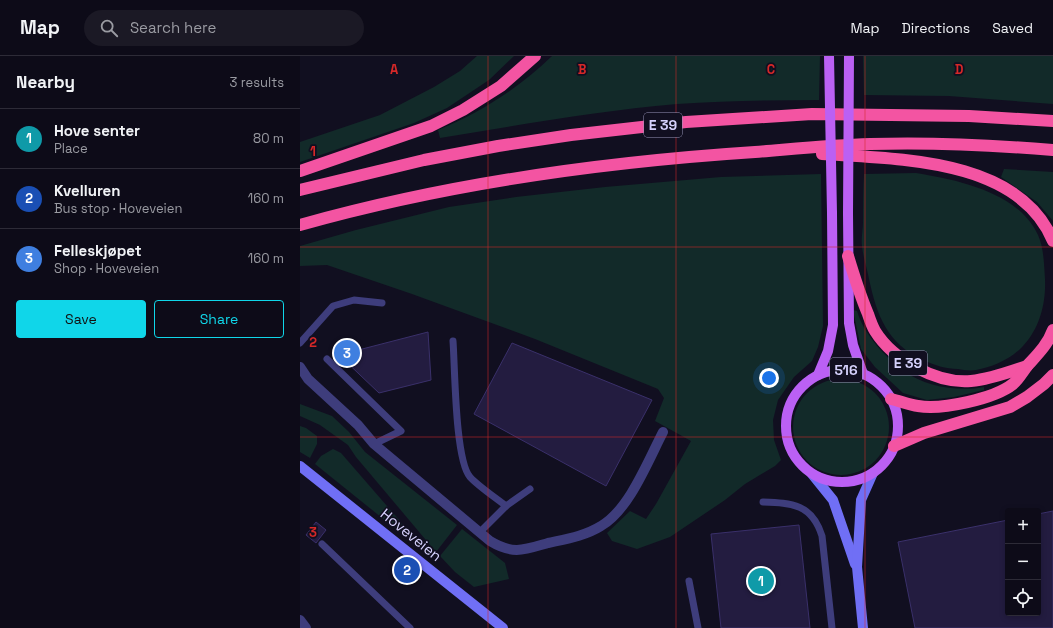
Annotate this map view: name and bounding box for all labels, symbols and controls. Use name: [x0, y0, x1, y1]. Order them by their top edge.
search box: [84, 10, 364, 46]
text: Map: [20, 15, 60, 40]
icon: search: [98, 17, 120, 39]
text: Search here: [130, 18, 216, 37]
text: Map: [850, 19, 880, 37]
text: Directions: [902, 19, 970, 37]
text: Saved: [992, 19, 1033, 37]
text: A: [390, 61, 399, 78]
text: B: [578, 61, 587, 78]
text: C: [767, 61, 775, 78]
text: D: [955, 61, 964, 78]
text: Nearby: [16, 71, 75, 93]
text: 3 results: [230, 74, 284, 91]
road number: E 39: [644, 113, 682, 137]
text: Hove senter: [54, 121, 140, 140]
text: 1: [26, 130, 32, 147]
text: 80 m: [253, 130, 284, 147]
text: Place: [54, 140, 88, 157]
text: 1: [310, 143, 316, 160]
text: Kvelluren: [54, 181, 120, 200]
text: 2: [25, 190, 33, 207]
text: 160 m: [248, 190, 284, 207]
text: Bus stop · Hoveveien: [54, 200, 182, 217]
text: Felleskjøpet: [54, 241, 142, 260]
text: 3: [25, 250, 33, 267]
text: 160 m: [248, 250, 284, 267]
text: Shop · Hoveveien: [54, 260, 159, 277]
button: Save: [16, 300, 146, 338]
button: Share: [154, 300, 284, 338]
text: 2: [309, 334, 317, 351]
pin: 3: [334, 338, 360, 368]
road number: E 39: [889, 351, 927, 375]
road number: 516: [830, 358, 862, 382]
your location: [759, 368, 779, 388]
street label: Hoveveien: [377, 504, 446, 565]
map controls: [1005, 508, 1041, 616]
button: +: [1005, 508, 1041, 544]
text: 3: [309, 524, 317, 541]
button: −: [1005, 544, 1041, 580]
pin: 2: [394, 555, 420, 585]
pin: 1: [748, 566, 774, 596]
button: locate: [1005, 580, 1041, 616]

